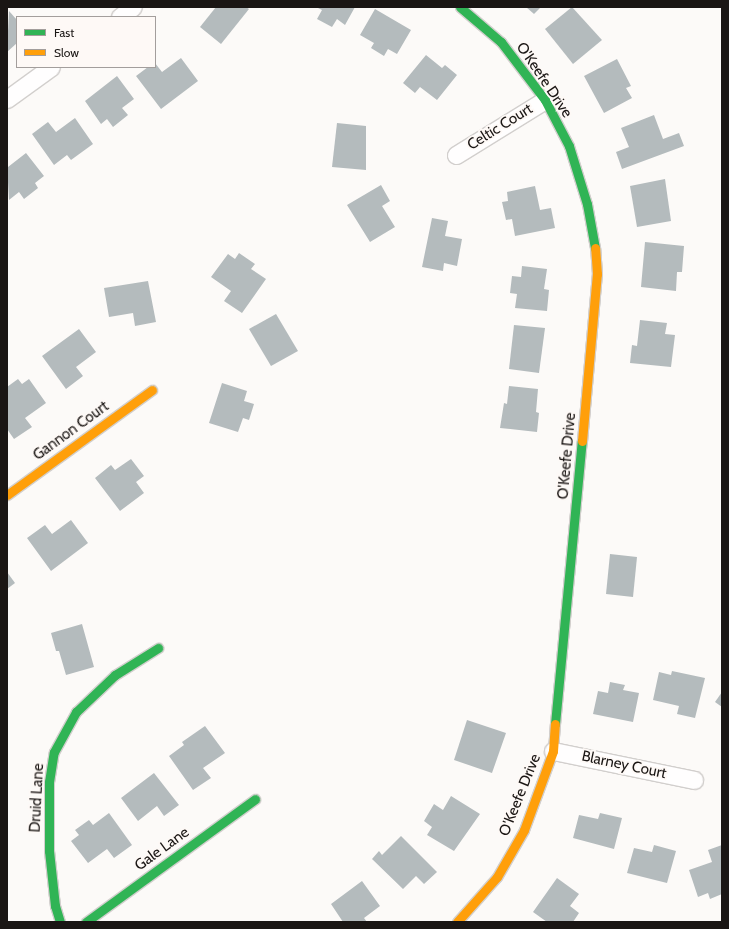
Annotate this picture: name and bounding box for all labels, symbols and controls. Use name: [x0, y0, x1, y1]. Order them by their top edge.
legend: [16, 16, 156, 68]
text: Fast: [54, 25, 74, 40]
street label: O'Keefe Drive: [512, 39, 576, 121]
text: Slow: [54, 45, 79, 60]
street label: Celtic Court: [464, 100, 536, 154]
street label: Gannon Court: [30, 398, 112, 464]
street label: O'Keefe Drive: [554, 412, 580, 500]
street label: Blarney Court: [580, 747, 668, 783]
street label: O'Keefe Drive: [495, 751, 545, 839]
street label: Druid Lane: [26, 763, 48, 833]
street label: Gale Lane: [131, 823, 193, 875]

